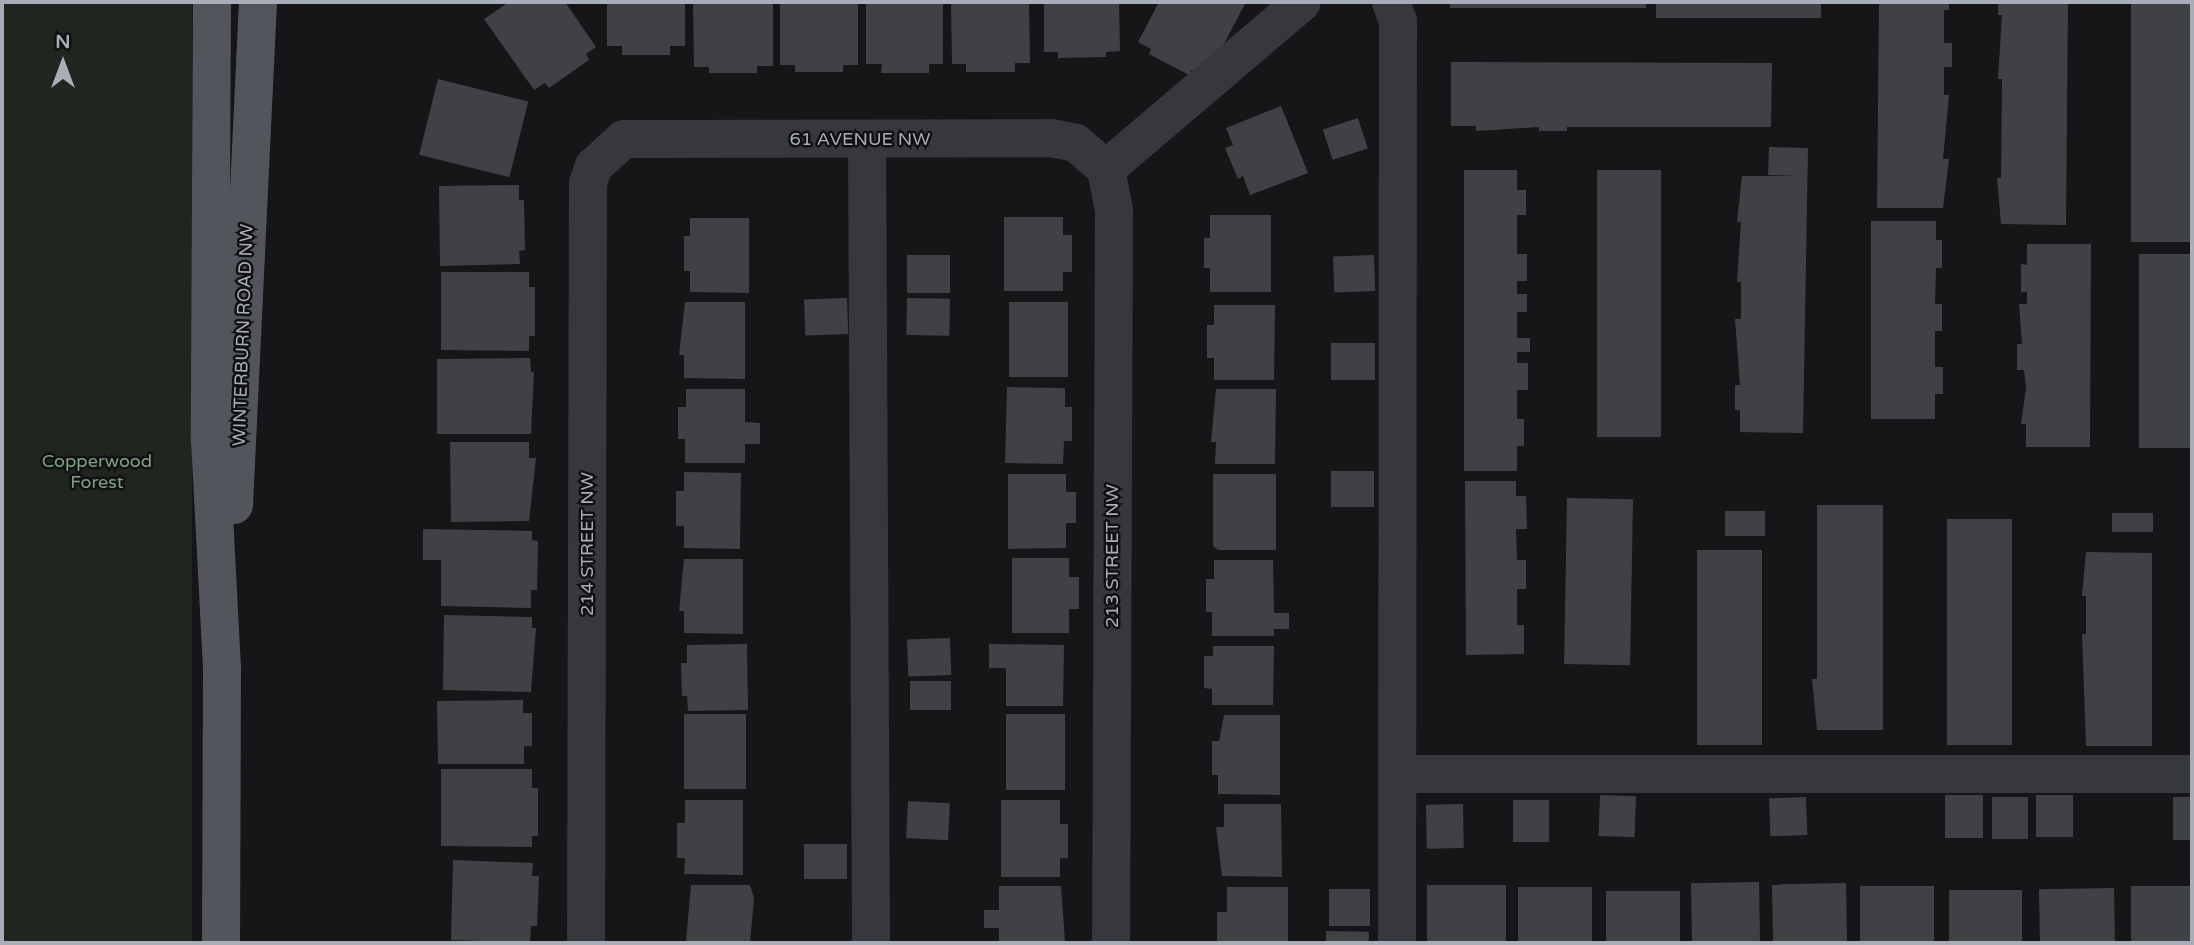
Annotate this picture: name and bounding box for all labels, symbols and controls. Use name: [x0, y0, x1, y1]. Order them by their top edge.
north arrow: [28, 28, 98, 98]
text: N: [55, 31, 71, 53]
street label: 61 AVENUE NW: [790, 128, 930, 150]
street label: WINTERBURN ROAD NW: [228, 223, 258, 447]
park label: Copperwood Forest: [42, 451, 152, 494]
street label: 214 STREET NW: [576, 472, 598, 616]
street label: 213 STREET NW: [1101, 484, 1123, 628]

